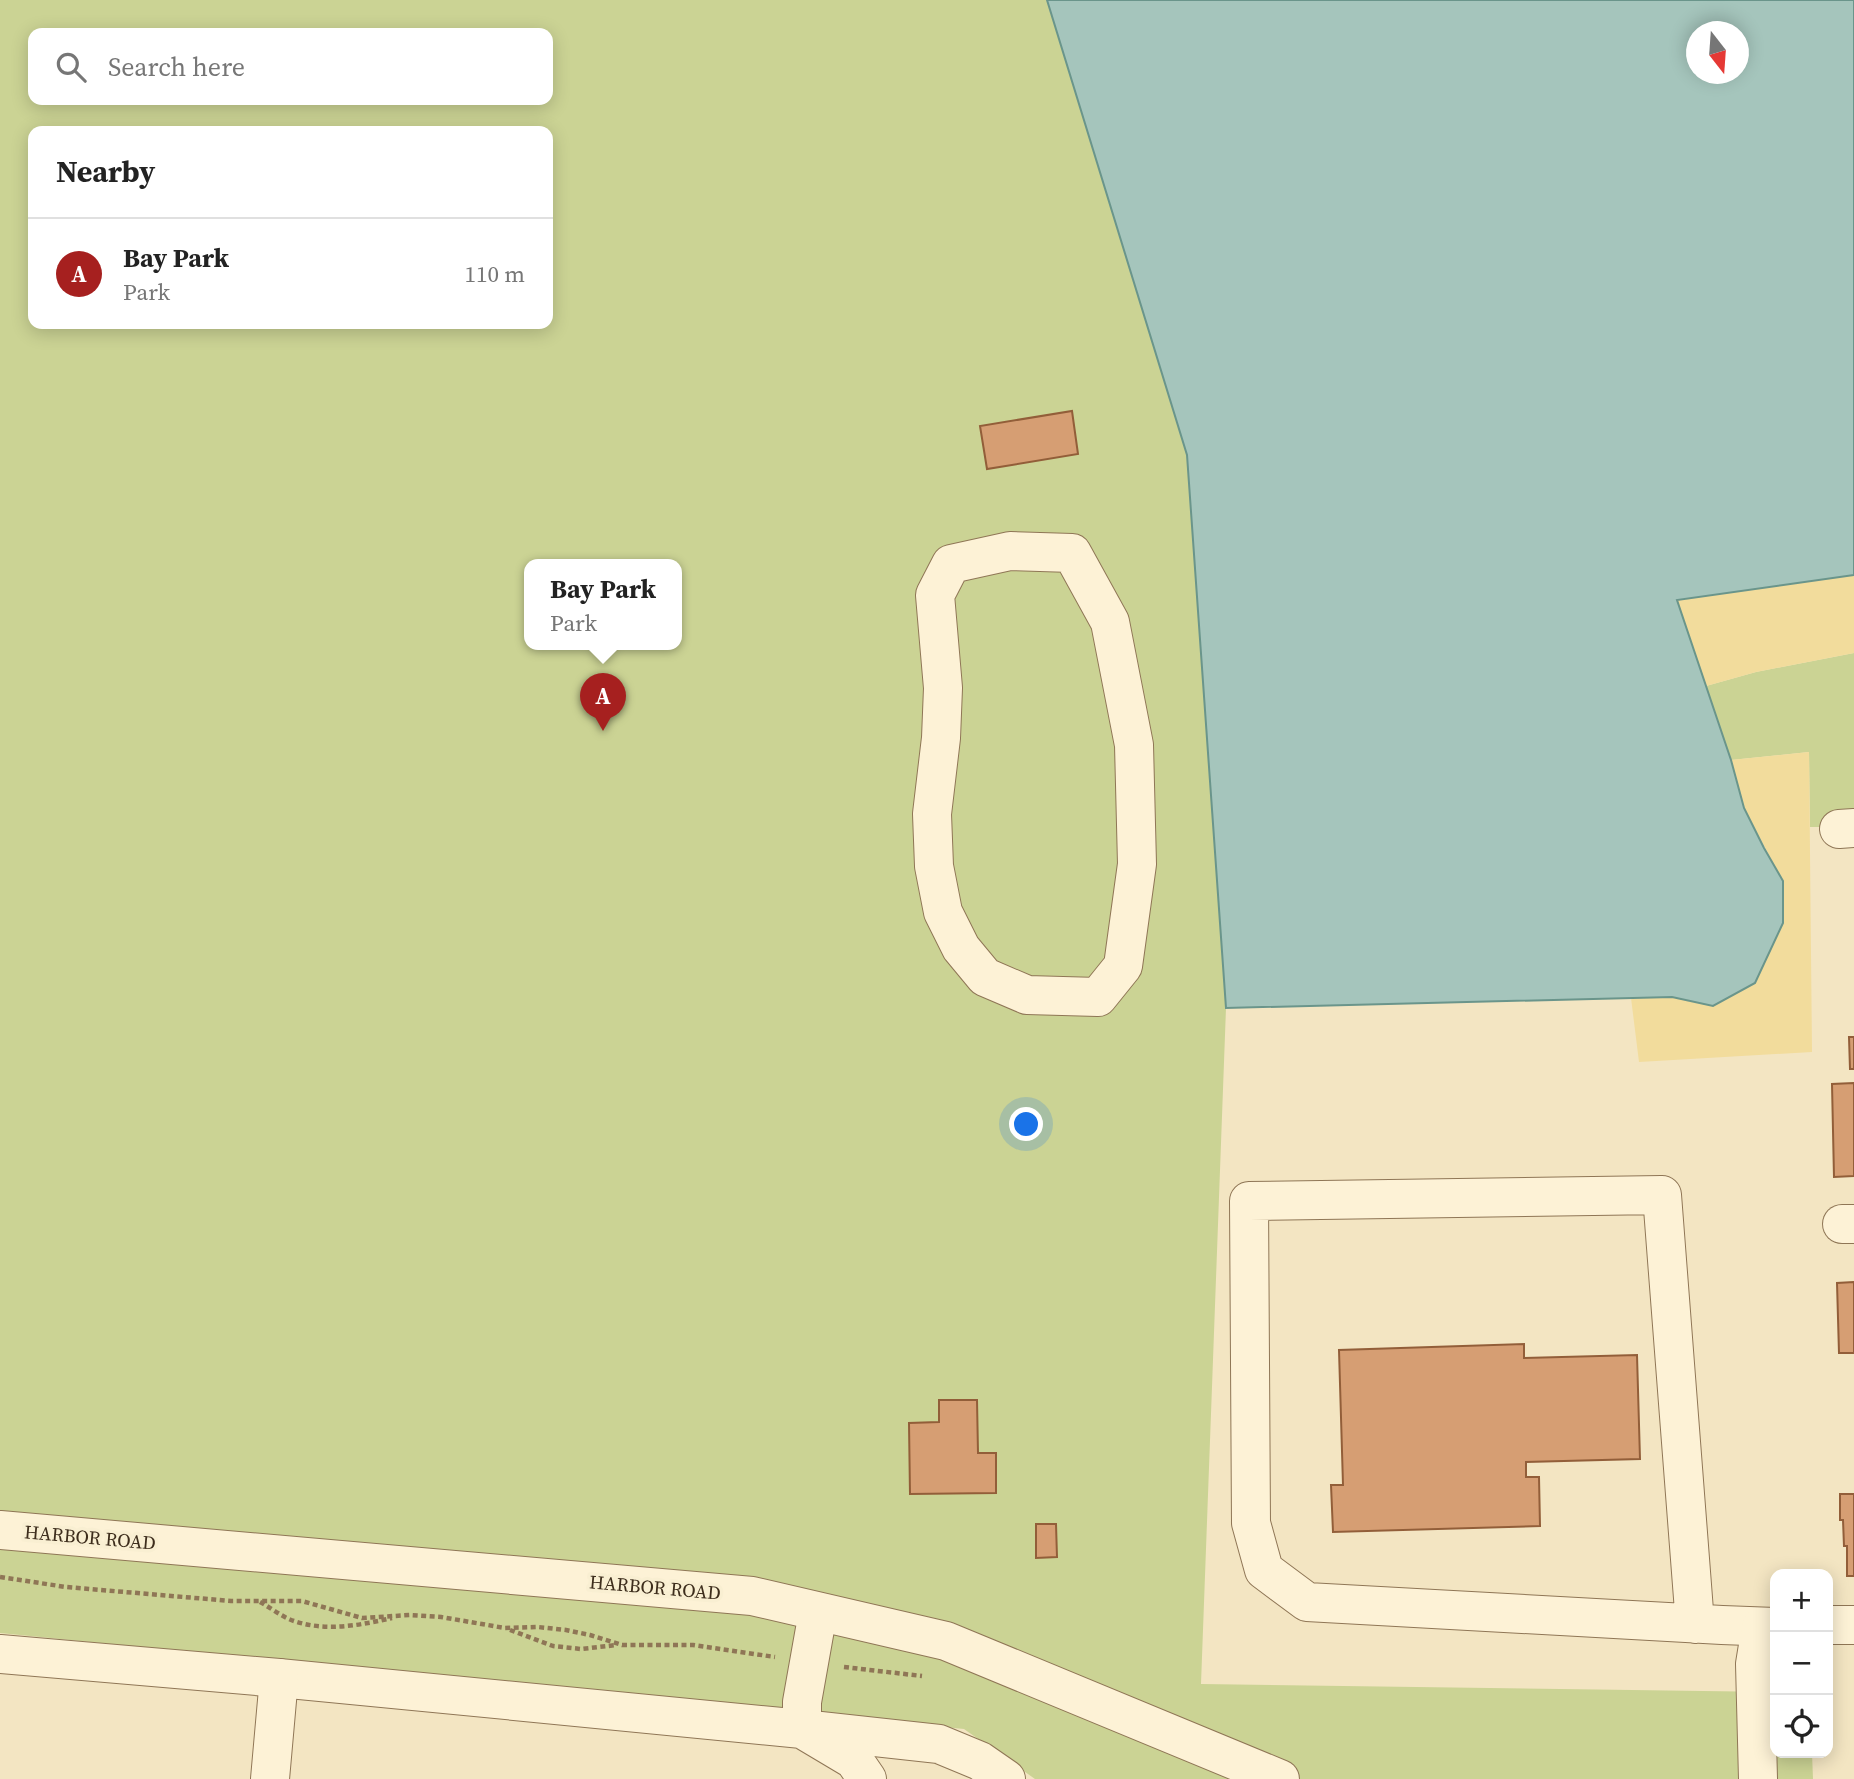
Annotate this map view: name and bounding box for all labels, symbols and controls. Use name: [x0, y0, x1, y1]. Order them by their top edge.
north arrow: [1686, 21, 1749, 84]
search box: [28, 28, 553, 105]
icon: search: [52, 48, 90, 86]
text: Search here: [108, 49, 245, 85]
text: Nearby: [56, 151, 155, 192]
text: Bay Park: [123, 240, 229, 276]
text: A: [71, 258, 87, 290]
text: 110 m: [464, 258, 525, 290]
text: Park: [123, 276, 170, 308]
popup: [524, 559, 682, 650]
text: Bay Park: [550, 571, 656, 607]
text: Park: [550, 607, 597, 639]
pin: A: [580, 673, 626, 731]
your location: [1009, 1107, 1043, 1141]
street label: HARBOR ROAD: [23, 1518, 157, 1556]
street label: HARBOR ROAD: [588, 1568, 722, 1606]
map controls: [1770, 1569, 1833, 1758]
button: +: [1770, 1569, 1833, 1632]
button: −: [1770, 1632, 1833, 1695]
button: locate: [1770, 1695, 1833, 1758]

